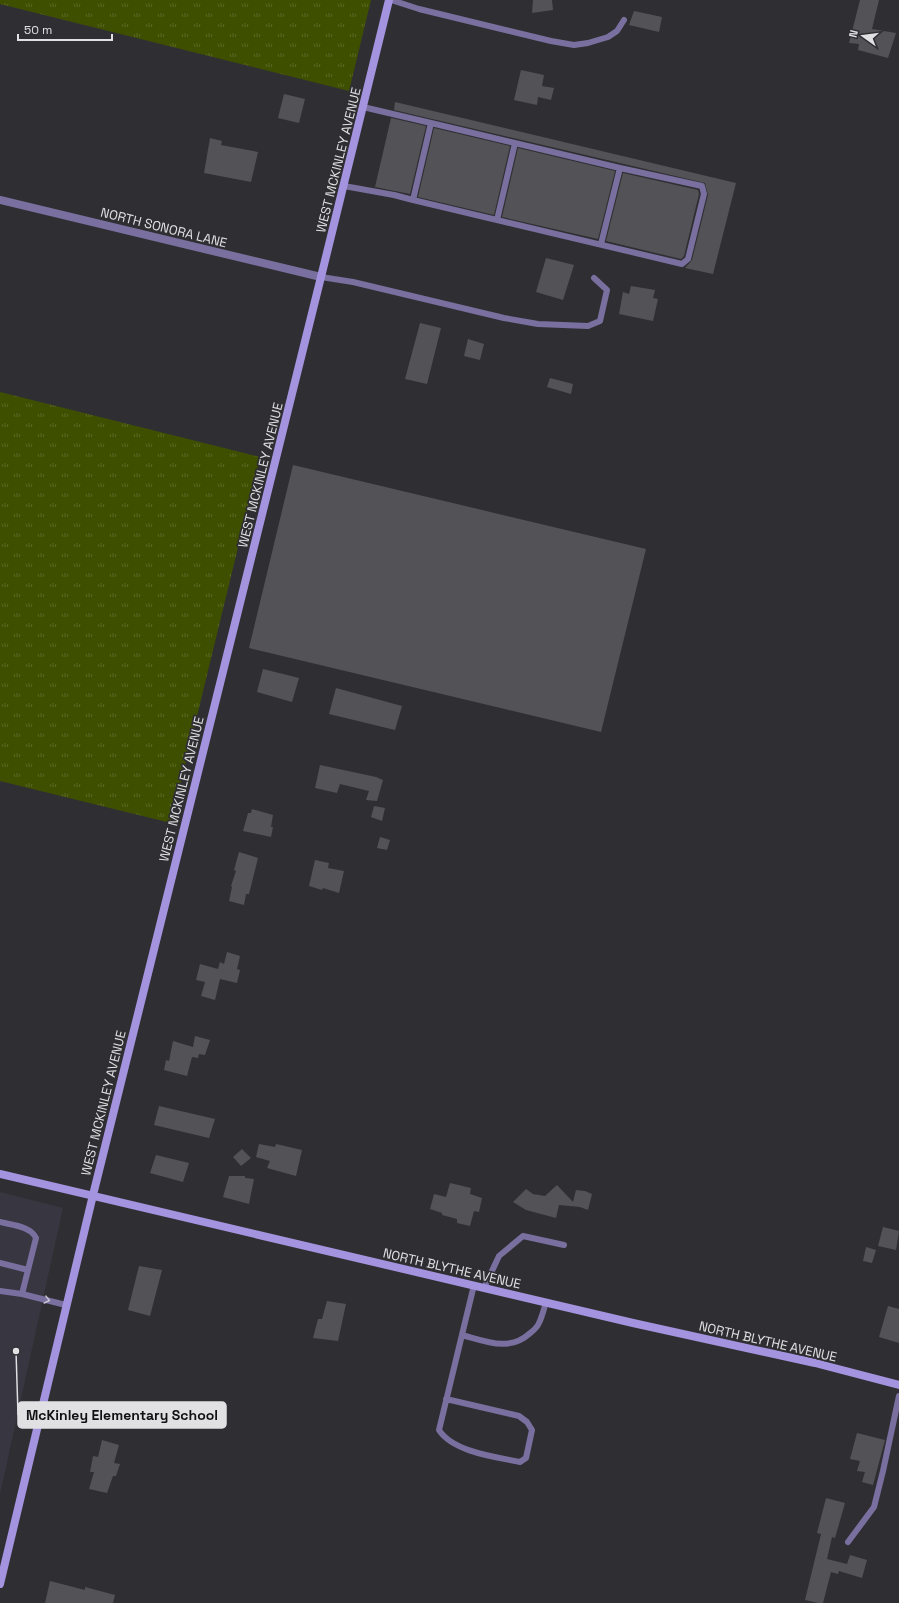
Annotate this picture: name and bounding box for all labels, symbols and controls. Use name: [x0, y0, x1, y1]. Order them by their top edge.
scale bar: [18, 16, 112, 42]
north arrow: [843, 16, 883, 56]
text: 50 m: [24, 22, 52, 38]
text: N: [846, 28, 861, 39]
street label: WEST MCKINLEY AVENUE: [312, 86, 365, 235]
street label: NORTH SONORA LANE: [99, 204, 229, 251]
street label: WEST MCKINLEY AVENUE: [234, 401, 287, 550]
street label: WEST MCKINLEY AVENUE: [155, 715, 208, 864]
street label: WEST MCKINLEY AVENUE: [77, 1029, 130, 1178]
street label: NORTH BLYTHE AVENUE: [381, 1244, 523, 1293]
one-way arrow: [43, 1295, 50, 1304]
street label: NORTH BLYTHE AVENUE: [697, 1317, 839, 1366]
callout: McKinley Elementary School: [18, 1402, 226, 1428]
text: McKinley Elementary School: [26, 1406, 218, 1424]

